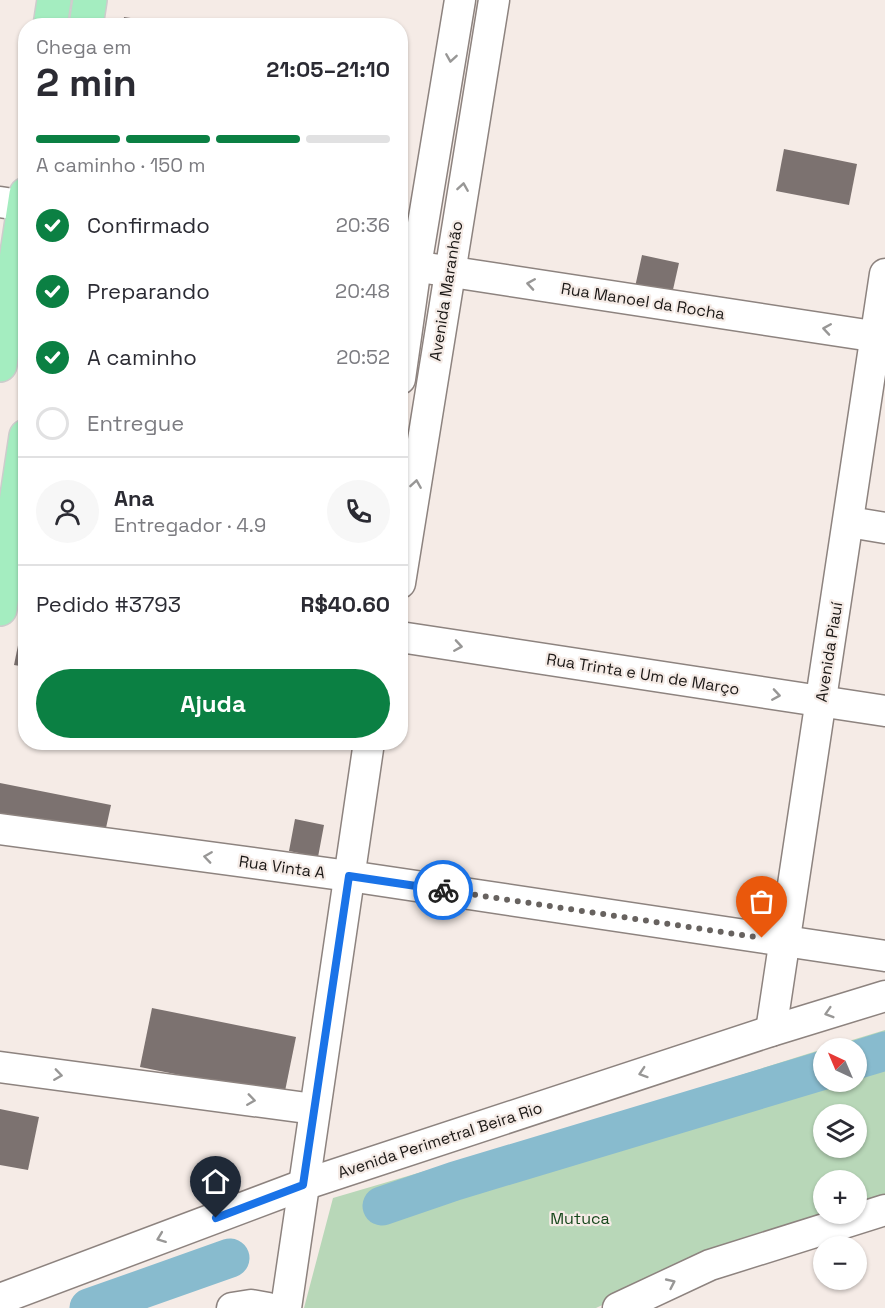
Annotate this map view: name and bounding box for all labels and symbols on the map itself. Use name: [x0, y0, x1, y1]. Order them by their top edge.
one-way arrow: [445, 53, 457, 62]
one-way arrow: [456, 183, 469, 193]
street label: Avenida Maranhão: [425, 220, 467, 362]
one-way arrow: [526, 278, 535, 290]
street label: Rua Manoel da Rocha: [560, 278, 726, 324]
one-way arrow: [823, 324, 832, 336]
one-way arrow: [409, 479, 422, 489]
street label: Avenida Piauí: [811, 600, 847, 704]
one-way arrow: [454, 640, 463, 652]
street label: Rua Trinta e Um de Março: [545, 648, 741, 700]
one-way arrow: [771, 688, 780, 700]
street label: Rua Vinta A: [238, 851, 326, 883]
one-way arrow: [204, 852, 213, 864]
courier: [413, 860, 473, 920]
pin: [736, 876, 787, 938]
one-way arrow: [824, 1006, 835, 1018]
north arrow: [813, 1038, 867, 1092]
one-way arrow: [639, 1065, 649, 1078]
one-way arrow: [53, 1068, 63, 1080]
one-way arrow: [247, 1094, 256, 1106]
street label: Avenida Perimetral Beira Rio: [335, 1097, 545, 1183]
pin: [190, 1156, 241, 1218]
park label: Mutuca: [550, 1208, 610, 1229]
one-way arrow: [156, 1231, 167, 1244]
one-way arrow: [664, 1279, 675, 1291]

